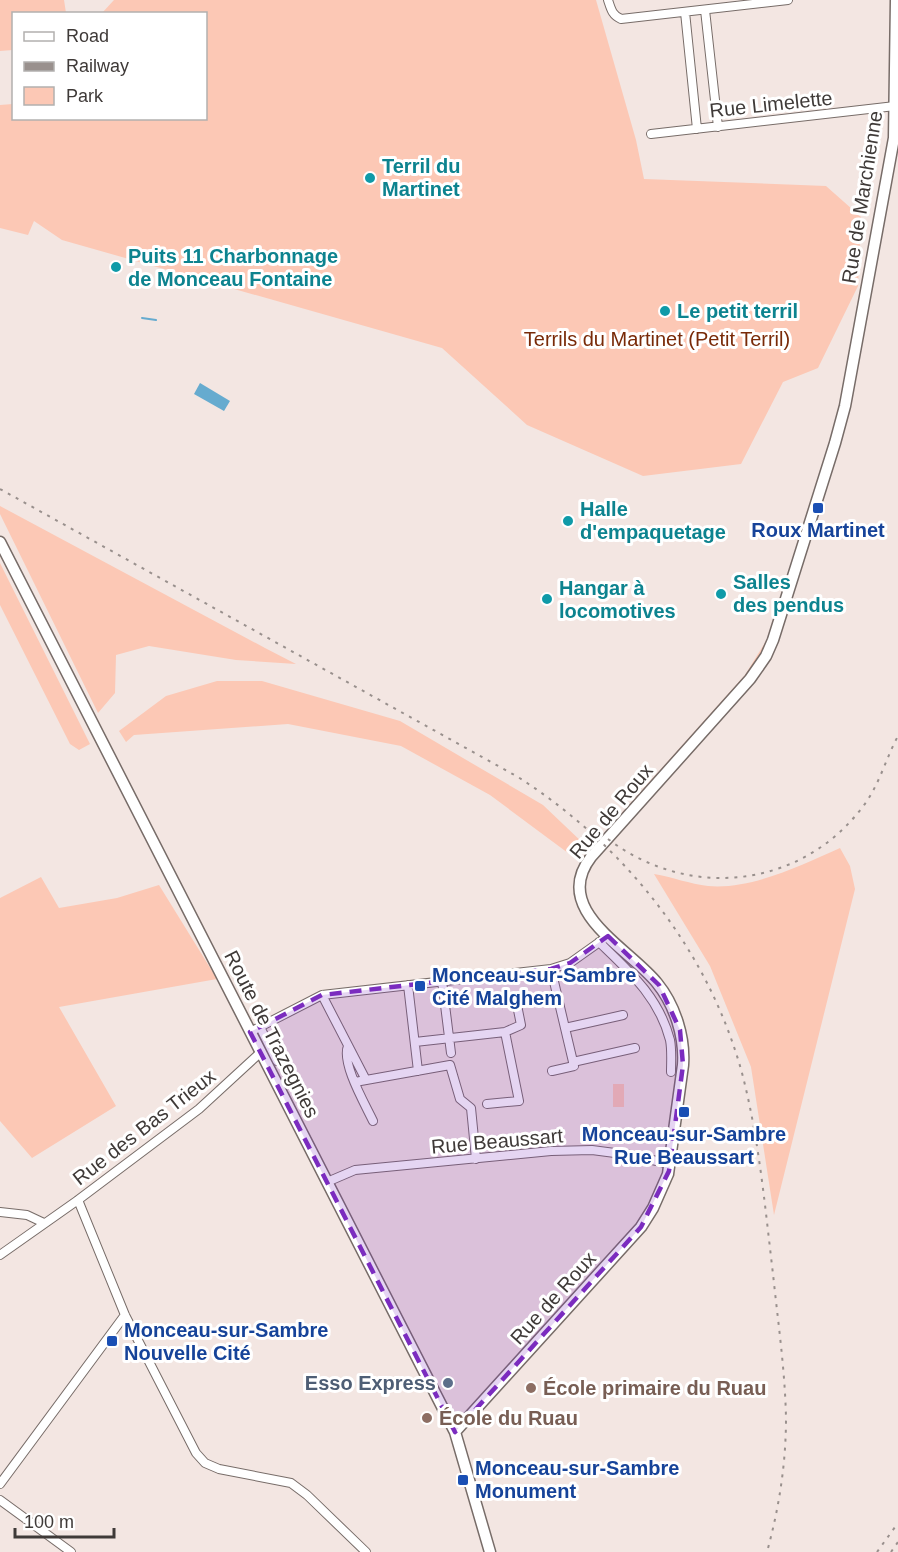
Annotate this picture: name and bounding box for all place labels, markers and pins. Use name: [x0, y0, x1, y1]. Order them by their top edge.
place label: Terril du Martinet: [382, 155, 461, 200]
marker: Terril du Martinet: [363, 171, 377, 185]
place label: Puits 11 Charbonnage de Monceau Fontaine: [128, 245, 338, 290]
marker: Puits 11 Charbonnage de Monceau Fontaine: [109, 260, 123, 274]
place label: Le petit terril: [677, 300, 798, 322]
marker: Le petit terril: [658, 304, 672, 318]
place label: Halle d'empaquetage: [580, 498, 726, 543]
marker: Roux Martinet: [811, 501, 825, 515]
marker: Halle d'empaquetage: [561, 514, 575, 528]
place label: Roux Martinet: [751, 519, 885, 541]
place label: Salles des pendus: [733, 571, 844, 616]
place label: Hangar à locomotives: [559, 577, 676, 622]
marker: Salles des pendus: [714, 587, 728, 601]
marker: Hangar à locomotives: [540, 592, 554, 606]
place label: Monceau-sur-Sambre Cité Malghem: [432, 964, 637, 1009]
marker: Monceau-sur-Sambre Cité Malghem: [413, 979, 427, 993]
marker: Monceau-sur-Sambre Rue Beaussart: [677, 1105, 691, 1119]
place label: Monceau-sur-Sambre Rue Beaussart: [582, 1123, 786, 1168]
place label: Monceau-sur-Sambre Nouvelle Cité: [124, 1319, 329, 1364]
marker: Monceau-sur-Sambre Nouvelle Cité: [105, 1334, 119, 1348]
place label: Esso Express: [305, 1372, 436, 1394]
marker: Esso Express: [441, 1376, 455, 1390]
place label: École primaire du Ruau: [543, 1377, 766, 1399]
marker: École primaire du Ruau: [524, 1381, 538, 1395]
place label: École du Ruau: [439, 1407, 578, 1429]
marker: École du Ruau: [420, 1411, 434, 1425]
place label: Monceau-sur-Sambre Monument: [475, 1457, 680, 1502]
marker: Monceau-sur-Sambre Monument: [456, 1473, 470, 1487]

